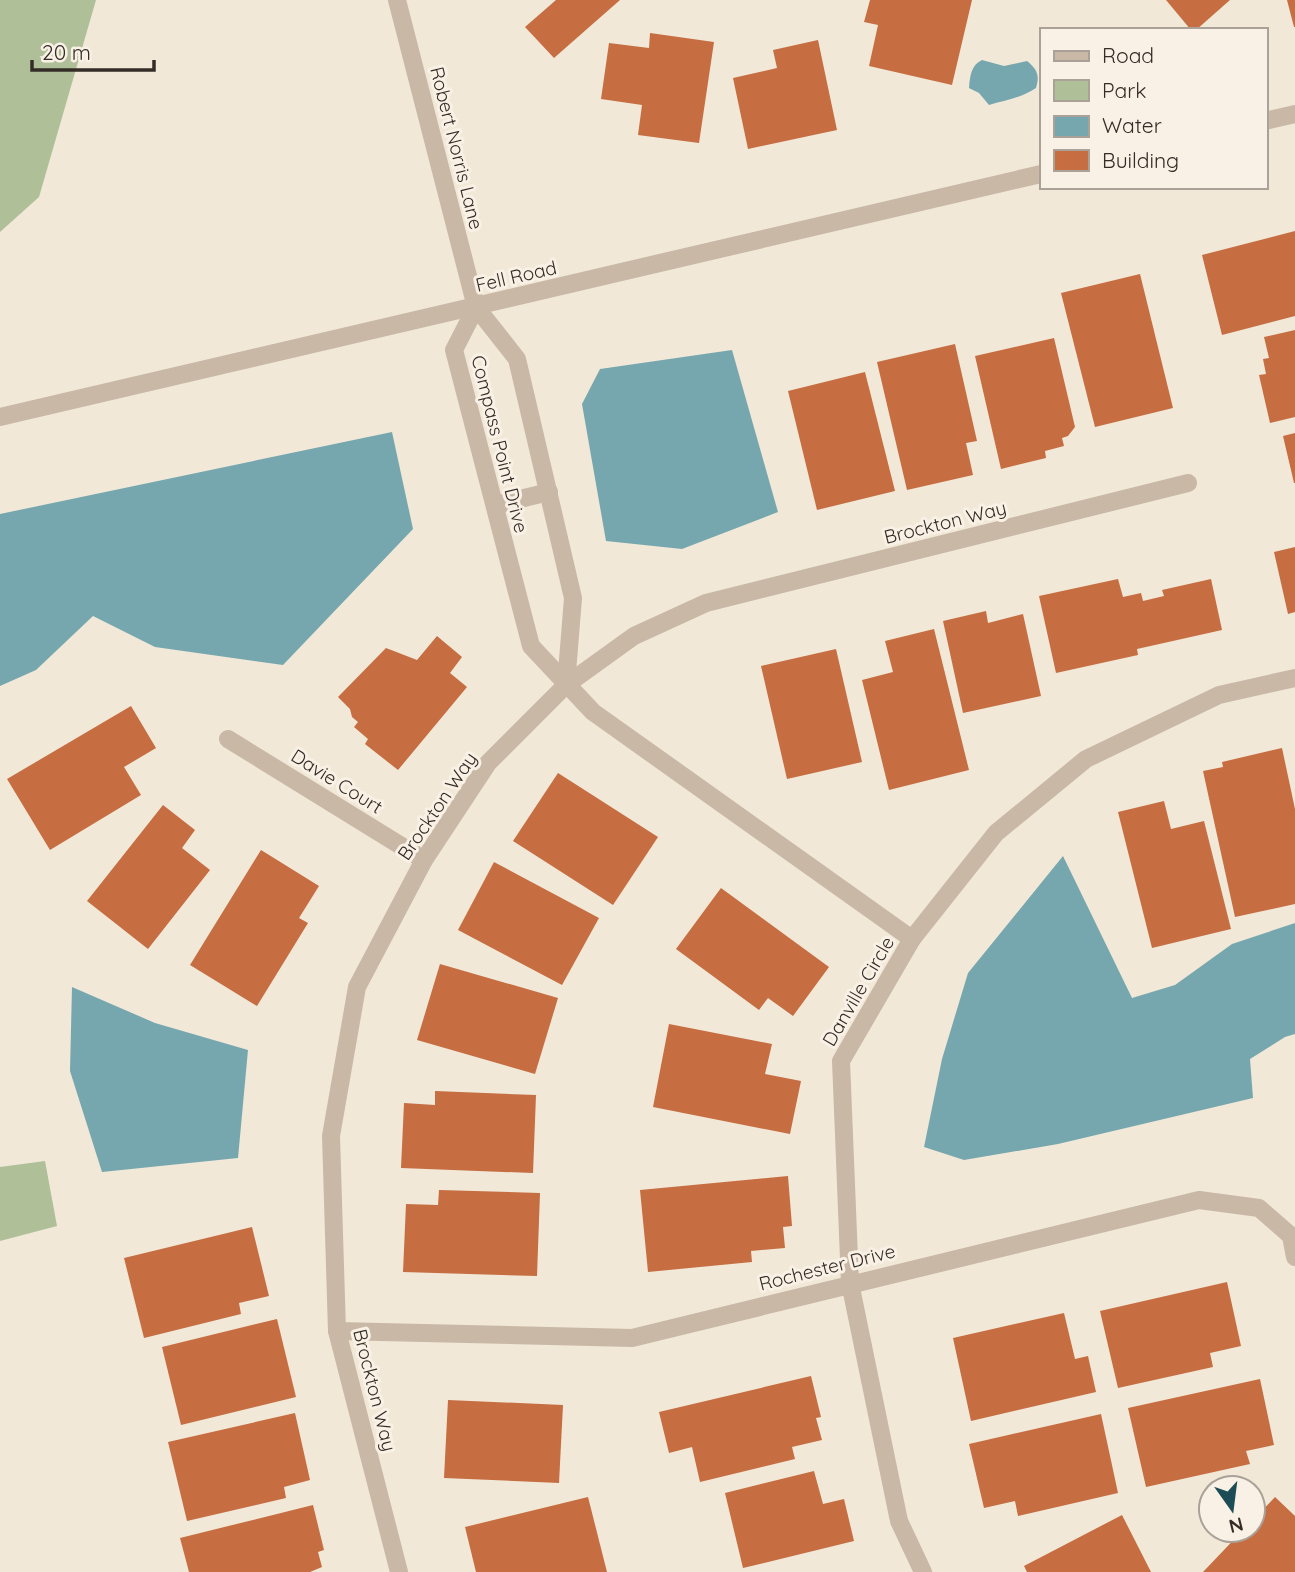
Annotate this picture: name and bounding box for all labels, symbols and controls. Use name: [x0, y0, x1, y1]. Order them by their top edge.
scale bar: [32, 28, 154, 72]
legend: [1040, 28, 1267, 189]
text: 20 m: [42, 39, 91, 65]
text: Road: [1102, 42, 1154, 68]
street label: Robert Norris Lane: [425, 64, 489, 232]
text: Park: [1102, 77, 1146, 103]
text: Water: [1102, 112, 1162, 138]
text: Building: [1102, 147, 1179, 173]
street label: Fell Road: [473, 255, 559, 297]
street label: Compass Point Drive: [466, 353, 534, 535]
street label: Brockton Way: [881, 495, 1009, 549]
street label: Davie Court: [287, 743, 387, 819]
street label: Brockton Way: [392, 747, 482, 865]
street label: Danville Circle: [817, 932, 899, 1050]
street label: Rochester Drive: [756, 1238, 898, 1296]
street label: Brockton Way: [348, 1326, 402, 1454]
north arrow: [1197, 1474, 1267, 1544]
text: N: [1226, 1512, 1246, 1539]

